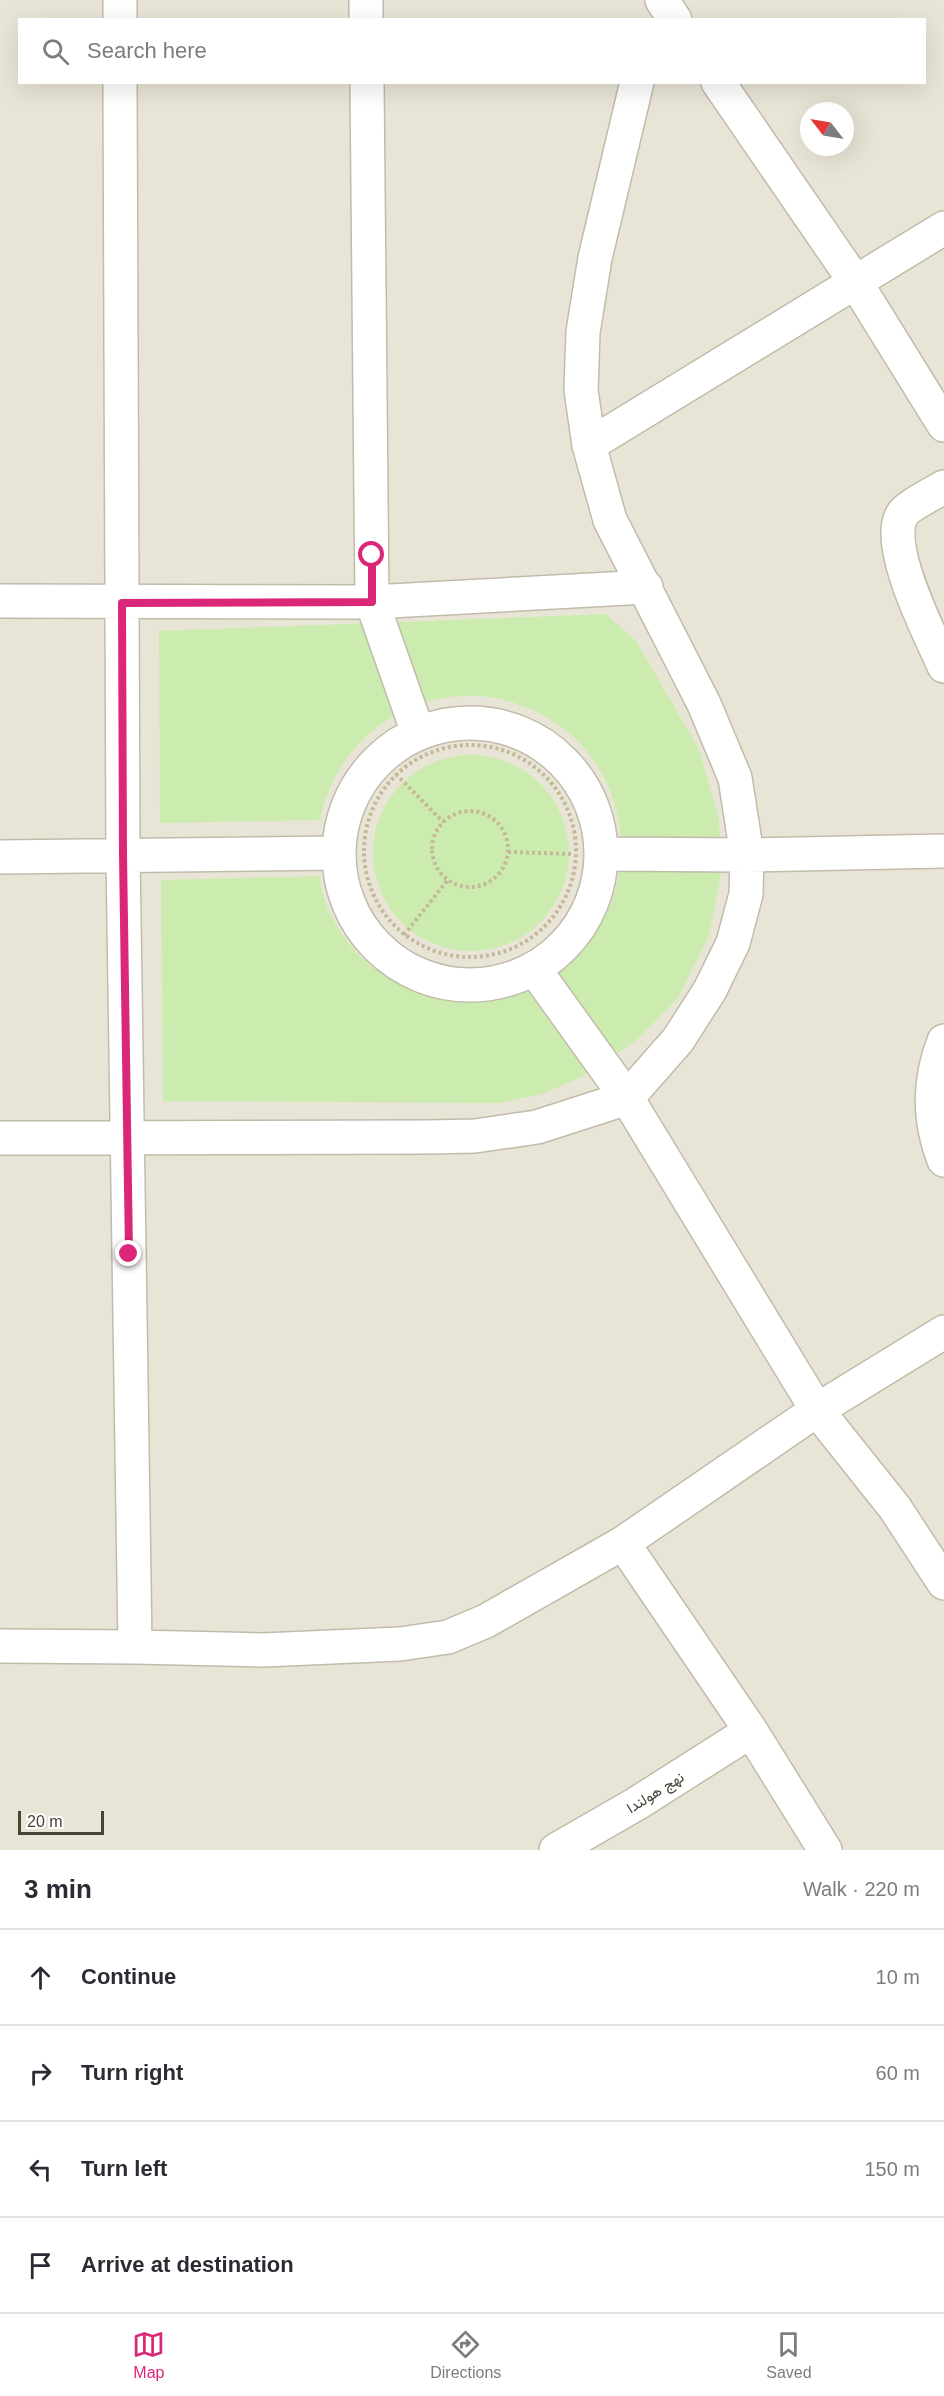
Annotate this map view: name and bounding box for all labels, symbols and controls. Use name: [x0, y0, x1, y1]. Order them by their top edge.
search box: [18, 18, 926, 84]
icon: search: [39, 35, 72, 68]
text: Search here: [87, 38, 207, 63]
north arrow: [800, 102, 854, 156]
route start: [358, 541, 384, 567]
route end: [115, 1240, 141, 1266]
street label: نهج هولندا: [623, 1768, 688, 1819]
scale bar: [18, 1808, 104, 1836]
text: 20 m: [27, 1813, 63, 1830]
text: 3 min: [24, 1874, 92, 1904]
text: Walk · 220 m: [803, 1878, 920, 1900]
icon: ahead: [24, 1961, 57, 1994]
text: Continue: [81, 1964, 176, 1989]
text: 10 m: [876, 1966, 920, 1988]
icon: right: [24, 2057, 57, 2090]
text: Turn right: [81, 2060, 183, 2085]
text: 60 m: [876, 2062, 920, 2084]
icon: left: [24, 2153, 57, 2186]
text: Turn left: [81, 2156, 167, 2181]
text: 150 m: [864, 2158, 920, 2180]
icon: arrive: [24, 2249, 57, 2282]
text: Arrive at destination: [81, 2252, 294, 2277]
tab: Map: [132, 2328, 165, 2382]
tab: Directions: [430, 2328, 501, 2382]
tab: Saved: [766, 2328, 812, 2382]

